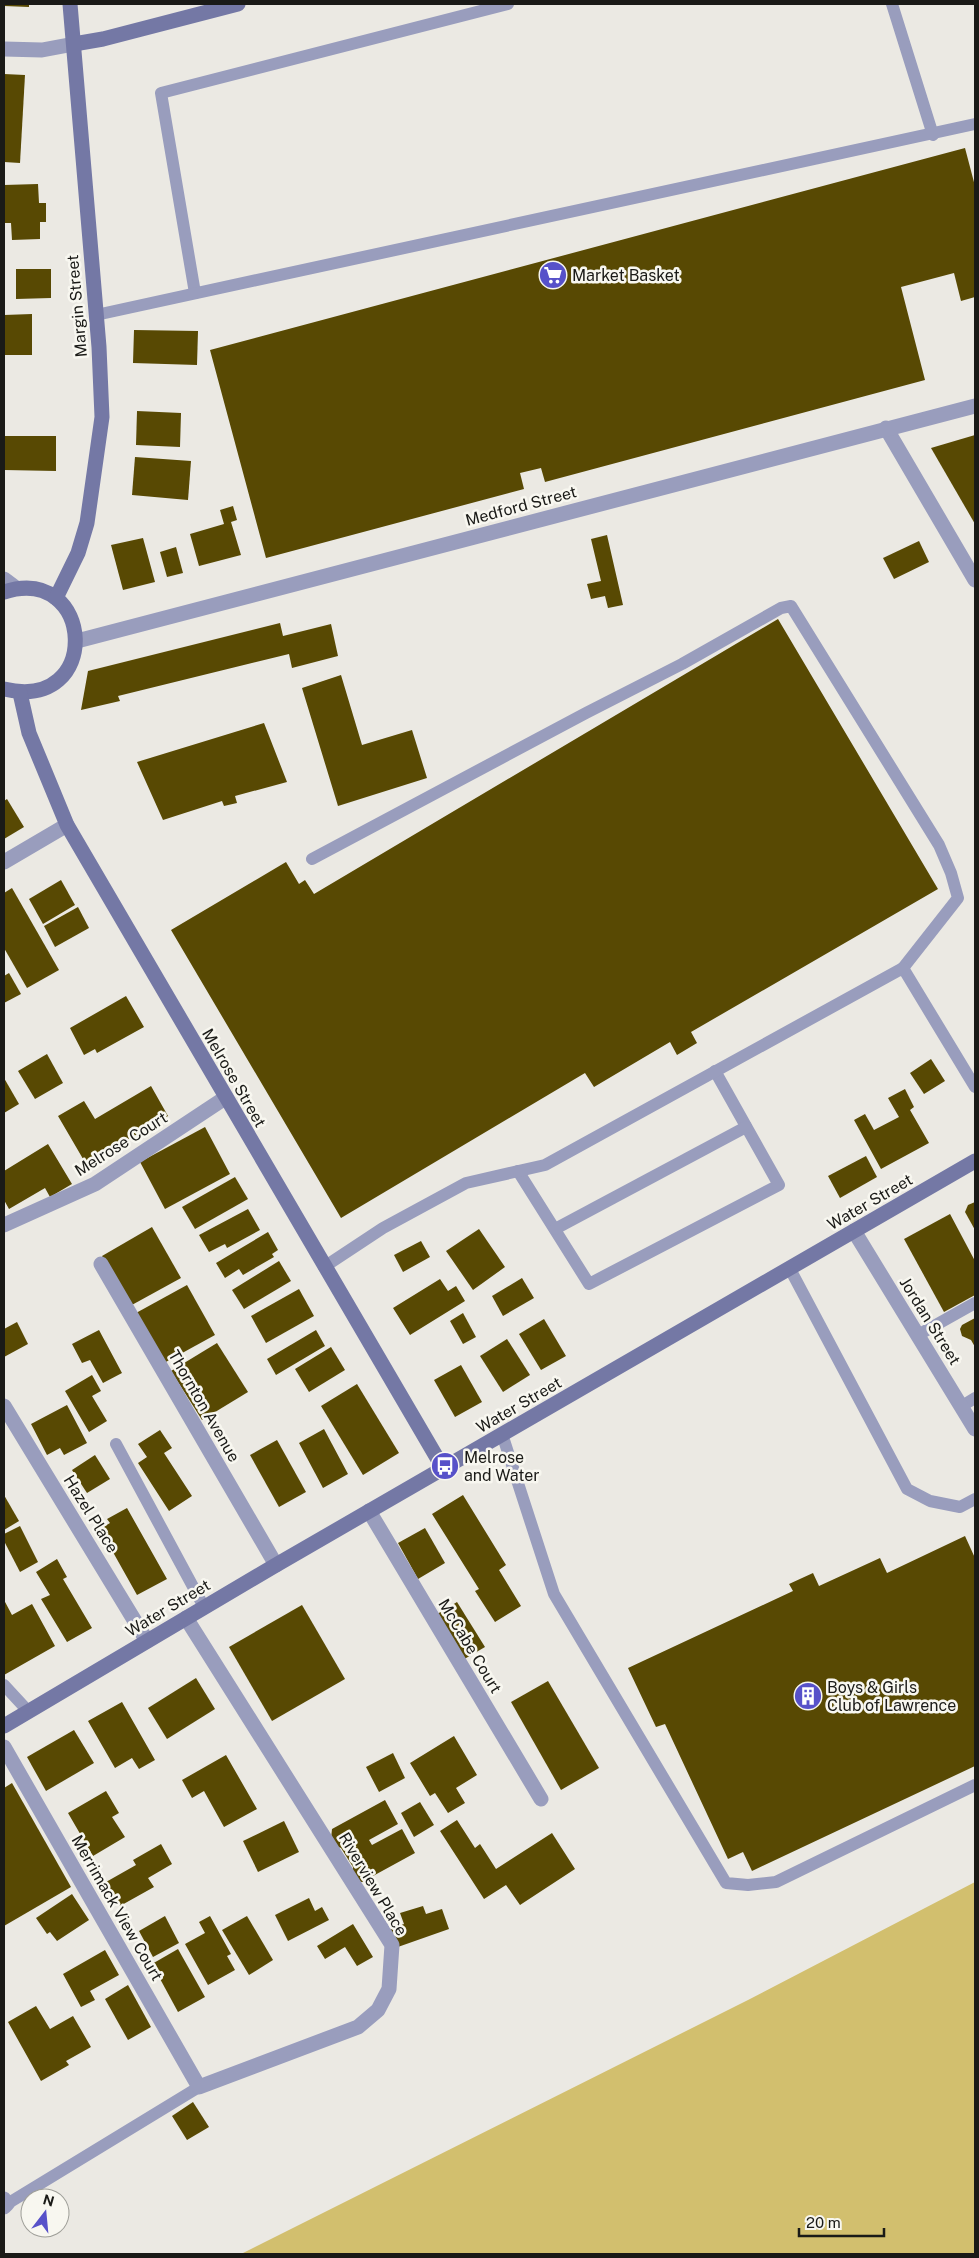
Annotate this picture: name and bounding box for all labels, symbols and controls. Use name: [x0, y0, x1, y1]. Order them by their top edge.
street label: Margin Street: [63, 254, 91, 358]
supermarket icon: Market Basket: [538, 260, 568, 290]
place label: Market Basket: [572, 266, 680, 285]
street label: Medford Street: [463, 482, 579, 530]
street label: Melrose Street: [198, 1025, 270, 1131]
street label: Melrose Court: [71, 1108, 171, 1180]
street label: Water Street: [824, 1170, 916, 1234]
street label: Jordan Street: [896, 1274, 964, 1368]
street label: Thornton Avenue: [164, 1347, 244, 1465]
street label: Water Street: [473, 1373, 565, 1437]
place label: Melrose and Water: [464, 1448, 540, 1485]
bus stop icon: Melrose and Water: [430, 1451, 460, 1481]
street label: Hazel Place: [60, 1472, 122, 1556]
street label: Water Street: [122, 1575, 214, 1641]
street label: McCabe Court: [434, 1595, 506, 1697]
place label: Boys & Girls Club of Lawrence: [827, 1678, 956, 1715]
building icon: Boys & Girls Club of Lawrence: [793, 1681, 823, 1711]
street label: Riverview Place: [335, 1829, 411, 1939]
street label: Merrimack View Court: [67, 1832, 167, 1984]
north arrow: [20, 2188, 70, 2238]
text: N: [41, 2191, 56, 2210]
scale bar: [799, 2206, 884, 2238]
text: 20 m: [806, 2214, 841, 2231]

